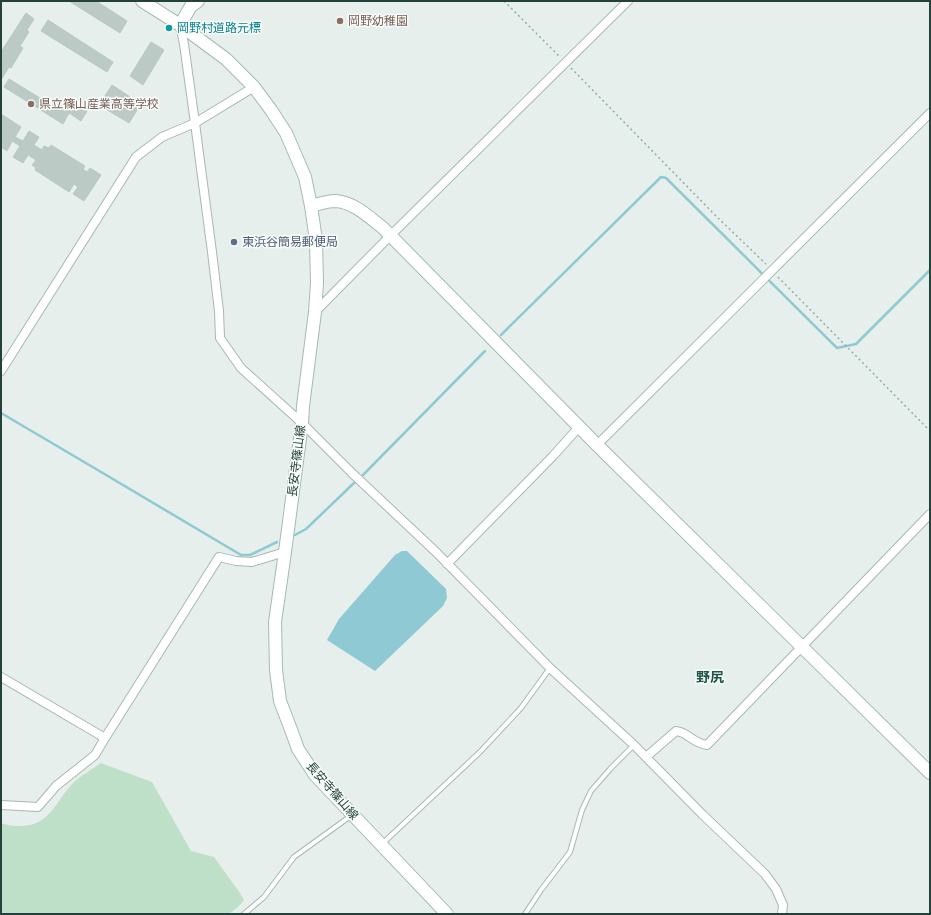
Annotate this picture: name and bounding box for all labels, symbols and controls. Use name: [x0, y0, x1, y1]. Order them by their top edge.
place label: 岡野幼稚園: [348, 14, 408, 29]
marker: 岡野幼稚園: [335, 16, 345, 26]
place label: 岡野村道路元標: [177, 21, 261, 36]
marker: 岡野村道路元標: [164, 23, 174, 33]
place label: 県立篠山産業高等学校: [39, 97, 159, 112]
marker: 県立篠山産業高等学校: [26, 99, 36, 109]
place label: 東浜谷簡易郵便局: [242, 235, 338, 250]
marker: 東浜谷簡易郵便局: [229, 237, 239, 247]
street label: 長安寺篠山線: [285, 424, 309, 498]
district label: 野尻: [696, 669, 724, 686]
street label: 長安寺篠山線: [303, 759, 361, 823]

